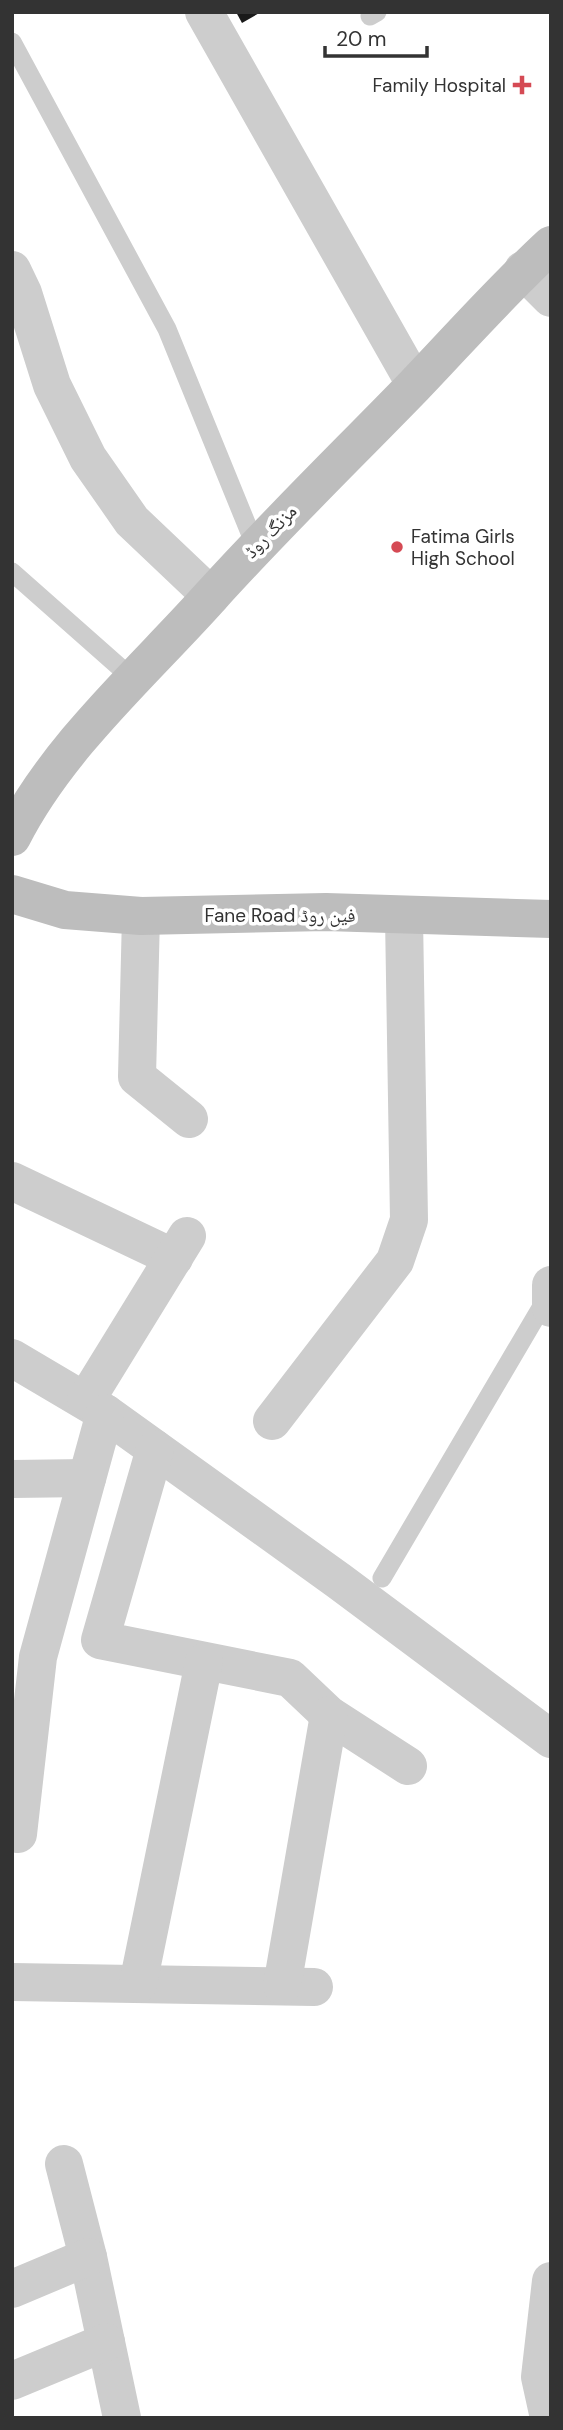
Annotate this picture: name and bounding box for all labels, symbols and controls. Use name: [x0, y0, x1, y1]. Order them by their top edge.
scale bar: [325, 14, 426, 58]
text: 20 m: [336, 25, 387, 53]
place label: Family Hospital: [373, 73, 506, 98]
marker: Family Hospital: [512, 75, 532, 95]
street label: مزنگ روڈ: [239, 499, 302, 564]
place label: Fatima Girls High School: [411, 524, 515, 571]
marker: Fatima Girls High School: [389, 539, 405, 555]
street label: Fane Road فین روڈ: [205, 903, 356, 928]

